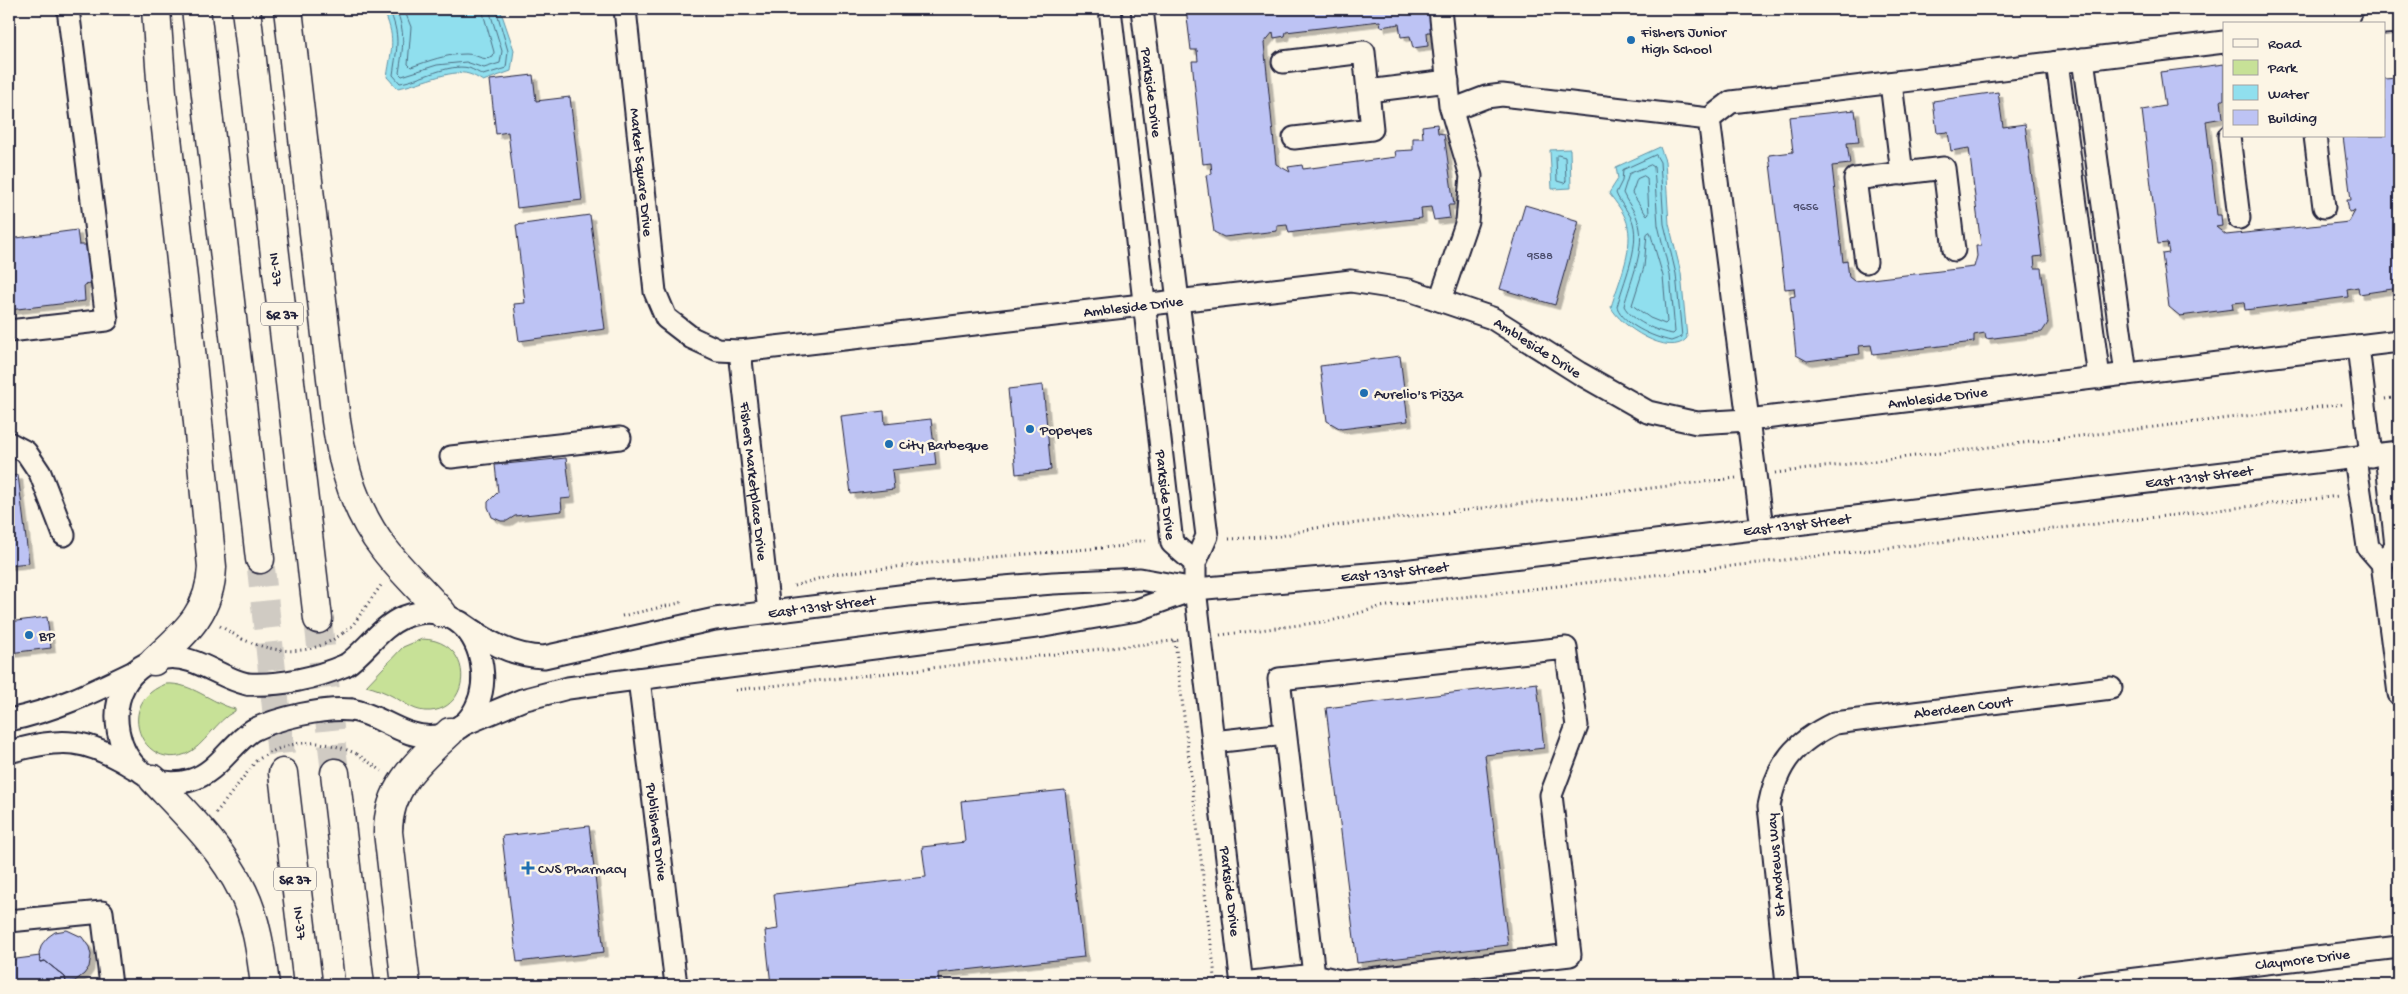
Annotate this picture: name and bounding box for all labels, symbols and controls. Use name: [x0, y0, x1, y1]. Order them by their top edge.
legend: [2223, 22, 2386, 138]
place label: Fishers Junior High School: [1640, 24, 1728, 59]
marker: Fishers Junior High School: [1625, 34, 1637, 46]
text: Road: [2268, 36, 2302, 54]
street label: Parkside Drive: [1136, 46, 1165, 139]
text: Park: [2267, 60, 2298, 78]
text: Water: [2268, 86, 2310, 104]
street label: Market Square Drive: [625, 107, 656, 238]
text: Building: [2267, 110, 2317, 128]
house number: 9656: [1793, 201, 1819, 215]
house number: 9588: [1526, 250, 1553, 264]
street label: IN-37: [264, 252, 286, 288]
street label: Ambleside Drive: [1083, 293, 1184, 323]
road number: SR 37: [261, 302, 303, 326]
street label: Ambleside Drive: [1490, 314, 1584, 383]
street label: Ambleside Drive: [1887, 384, 1989, 414]
place label: Aurelio's Pizza: [1374, 386, 1464, 404]
marker: Aurelio's Pizza: [1358, 387, 1370, 399]
street label: Fishers Marketplace Drive: [735, 400, 770, 562]
place label: Popeyes: [1039, 422, 1092, 440]
marker: Popeyes: [1024, 423, 1036, 435]
place label: City Barbeque: [899, 437, 988, 455]
marker: City Barbeque: [883, 438, 895, 450]
street label: Parkside Drive: [1150, 448, 1179, 541]
street label: East 131st Street: [2144, 462, 2256, 493]
street label: East 131st Street: [1742, 510, 1854, 541]
street label: East 131st Street: [1340, 558, 1451, 587]
street label: East 131st Street: [767, 592, 878, 623]
place label: BP: [38, 628, 56, 646]
marker: BP: [23, 629, 35, 641]
street label: Aberdeen Court: [1913, 693, 2015, 724]
street label: Publishers Drive: [641, 781, 670, 882]
street label: St Andrews Way: [1763, 812, 1790, 917]
street label: Parkside Drive: [1215, 845, 1243, 938]
place label: CVS Pharmacy: [538, 861, 627, 879]
marker: CVS Pharmacy: [522, 862, 534, 874]
road number: SR 37: [274, 868, 316, 891]
street label: IN-37: [288, 905, 310, 942]
street label: Claymore Drive: [2254, 946, 2351, 975]

